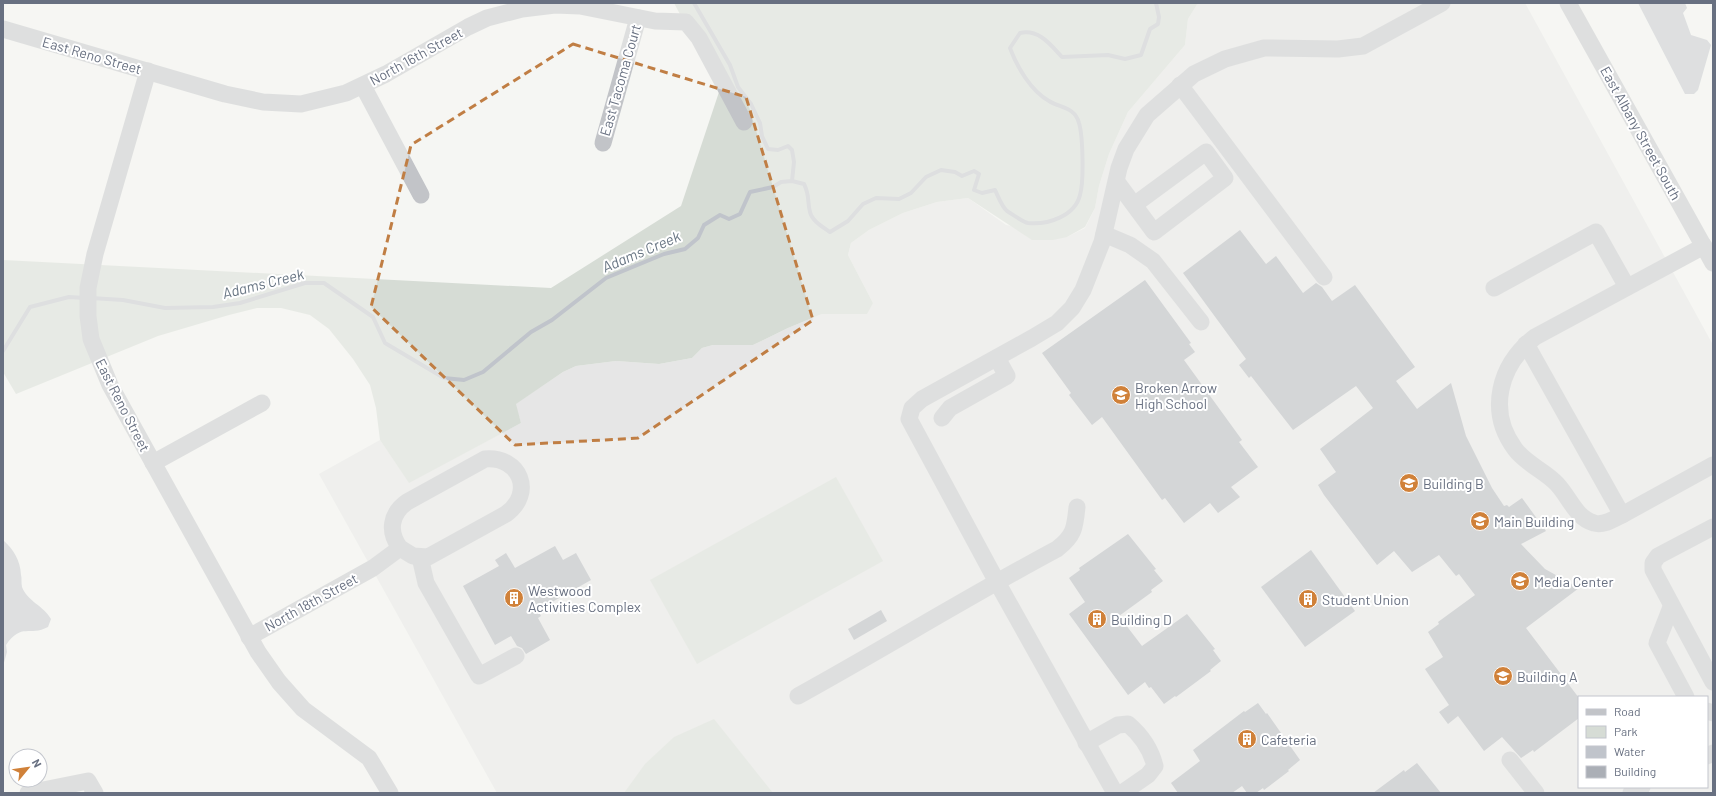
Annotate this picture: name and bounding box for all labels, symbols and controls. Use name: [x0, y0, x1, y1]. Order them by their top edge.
street label: East Tacoma Court: [596, 22, 644, 138]
street label: North 16th Street: [367, 23, 465, 89]
street label: East Reno Street: [40, 33, 144, 77]
street label: East Albany Street South: [1597, 63, 1685, 203]
water label: Adams Creek: [599, 226, 684, 276]
water label: Adams Creek: [220, 264, 306, 302]
street label: East Reno Street: [92, 356, 154, 454]
place label: Broken Arrow High School: [1135, 379, 1217, 412]
school or university icon: Broken Arrow High School: [1110, 384, 1132, 406]
school or university icon: Building B: [1398, 472, 1420, 494]
place label: Building B: [1423, 475, 1484, 492]
school or university icon: Main Building: [1469, 510, 1491, 532]
place label: Main Building: [1494, 513, 1574, 530]
street label: North 18th Street: [262, 569, 360, 635]
school or university icon: Media Center: [1509, 570, 1531, 592]
place label: Media Center: [1534, 573, 1614, 590]
place label: Westwood Activities Complex: [528, 582, 641, 615]
building icon: Westwood Activities Complex: [503, 587, 525, 609]
building icon: Student Union: [1297, 588, 1319, 610]
place label: Student Union: [1322, 591, 1409, 608]
building icon: Building D: [1086, 608, 1108, 630]
place label: Building D: [1111, 611, 1172, 628]
school or university icon: Building A: [1492, 665, 1514, 687]
place label: Building A: [1517, 668, 1578, 685]
legend: [1578, 696, 1708, 788]
text: Road: [1614, 704, 1641, 718]
text: Park: [1614, 724, 1638, 738]
building icon: Cafeteria: [1236, 728, 1258, 750]
place label: Cafeteria: [1261, 731, 1316, 748]
text: Water: [1614, 744, 1646, 758]
north arrow: [8, 748, 48, 788]
text: N: [30, 757, 45, 769]
text: Building: [1614, 764, 1656, 778]

